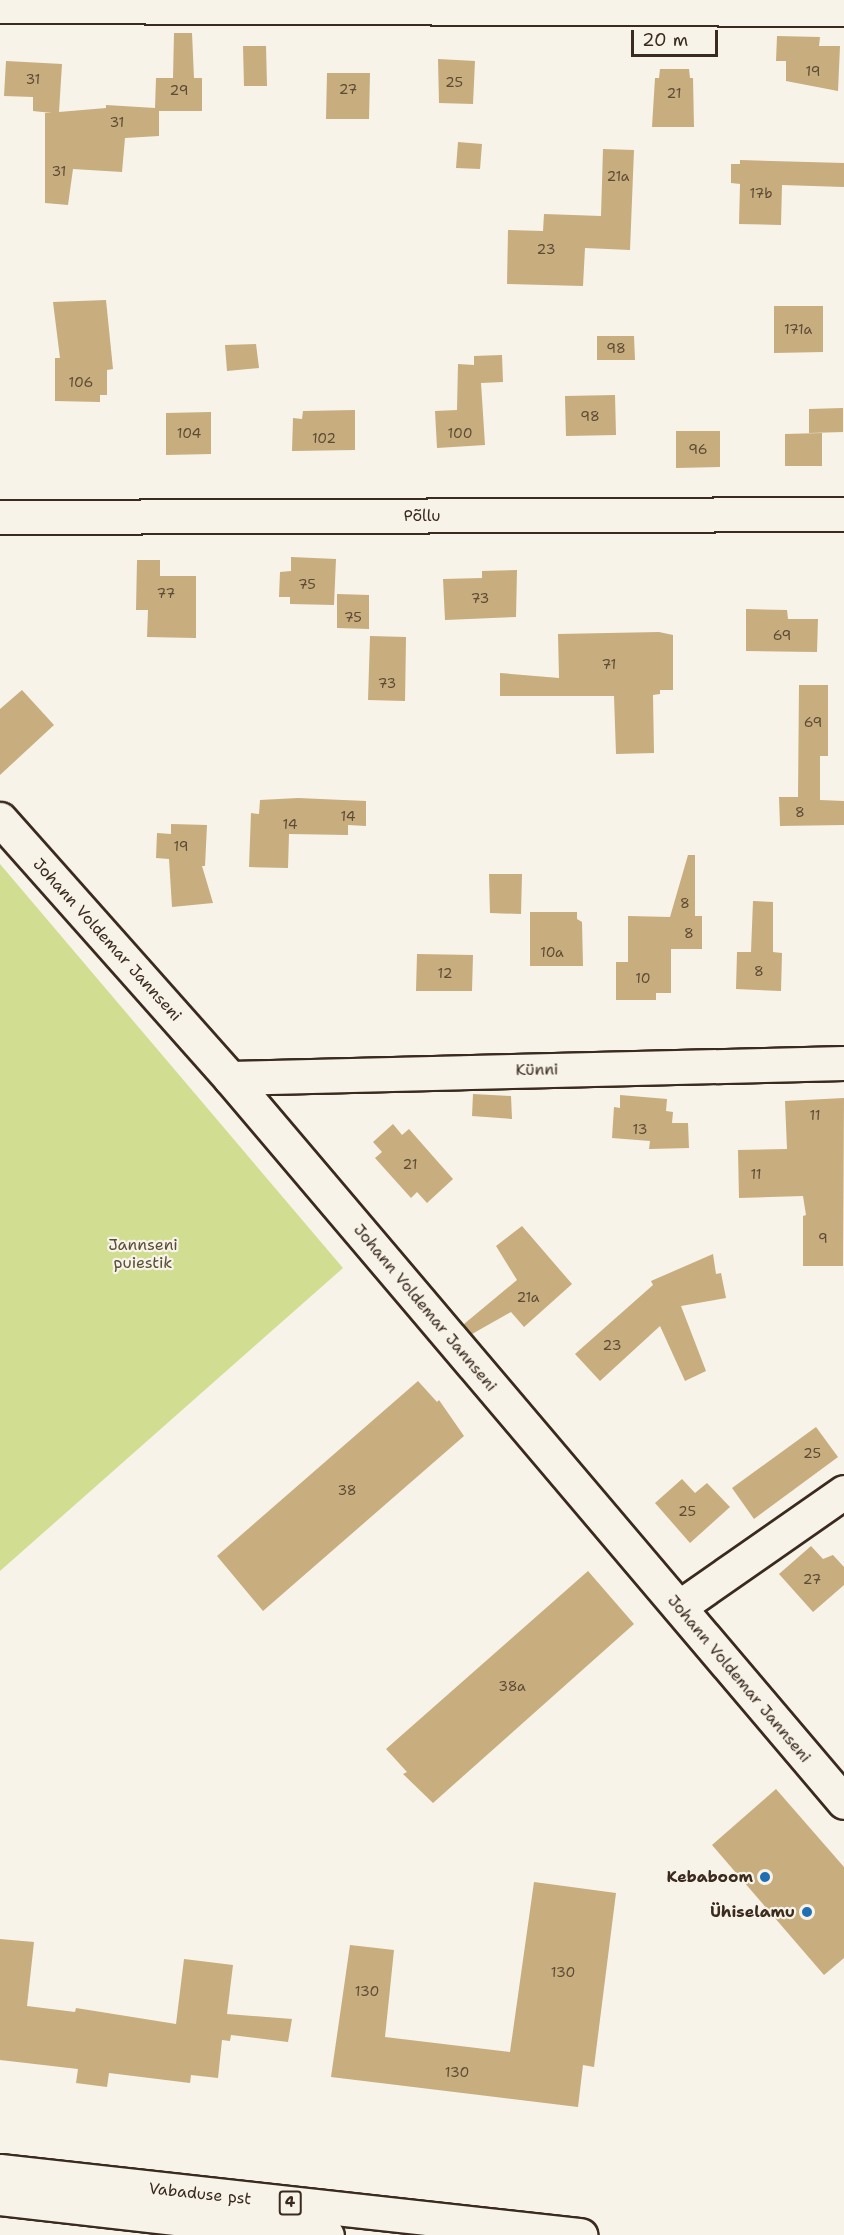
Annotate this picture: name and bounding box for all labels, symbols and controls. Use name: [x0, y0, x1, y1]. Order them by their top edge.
scale bar: [634, 18, 721, 56]
text: 20 m: [642, 28, 688, 52]
house number: 19: [805, 63, 821, 79]
house number: 31: [26, 71, 40, 87]
house number: 25: [445, 74, 463, 90]
house number: 27: [339, 81, 357, 97]
house number: 29: [170, 82, 188, 98]
house number: 21: [667, 85, 681, 101]
house number: 31: [110, 114, 124, 130]
house number: 31: [52, 163, 66, 179]
house number: 21a: [606, 168, 630, 184]
house number: 17b: [749, 185, 773, 201]
house number: 23: [537, 241, 555, 257]
house number: 171a: [784, 321, 812, 337]
house number: 98: [606, 340, 626, 356]
house number: 106: [69, 374, 93, 390]
house number: 98: [580, 408, 600, 424]
house number: 104: [177, 425, 201, 441]
house number: 100: [448, 425, 472, 441]
house number: 102: [312, 430, 336, 446]
house number: 96: [688, 441, 708, 457]
street label: Põllu: [403, 506, 441, 526]
house number: 75: [298, 576, 316, 592]
house number: 77: [157, 585, 175, 601]
house number: 73: [471, 590, 489, 606]
house number: 75: [344, 609, 362, 625]
house number: 69: [773, 627, 791, 643]
house number: 71: [602, 656, 616, 672]
house number: 73: [378, 675, 396, 691]
house number: 69: [804, 714, 822, 730]
house number: 8: [795, 804, 805, 820]
house number: 14: [340, 808, 356, 824]
house number: 14: [282, 816, 298, 832]
house number: 19: [173, 838, 189, 854]
street label: Johann Voldemar Jannseni: [29, 855, 185, 1025]
house number: 8: [680, 895, 690, 911]
house number: 8: [684, 925, 694, 941]
house number: 10a: [540, 944, 564, 960]
house number: 8: [754, 963, 764, 979]
house number: 12: [438, 965, 452, 981]
house number: 10: [635, 970, 651, 986]
street label: Künni: [515, 1060, 559, 1080]
house number: 11: [809, 1107, 821, 1123]
house number: 13: [633, 1121, 647, 1137]
house number: 21: [403, 1156, 417, 1172]
house number: 11: [750, 1166, 762, 1182]
street label: Johann Voldemar Jannseni: [349, 1220, 501, 1396]
house number: 9: [818, 1230, 828, 1246]
park label: Jannseni puiestik: [108, 1235, 178, 1273]
house number: 21a: [516, 1289, 540, 1305]
house number: 23: [603, 1337, 621, 1353]
house number: 25: [803, 1445, 821, 1461]
house number: 38: [337, 1482, 357, 1498]
house number: 25: [678, 1503, 696, 1519]
house number: 27: [803, 1571, 821, 1587]
street label: Johann Voldemar Jannseni: [663, 1591, 815, 1767]
house number: 38a: [498, 1678, 526, 1694]
place label: Kebaboom: [666, 1867, 753, 1887]
marker: Kebaboom: [758, 1870, 772, 1884]
place label: Ühiselamu: [710, 1902, 795, 1922]
marker: Ühiselamu: [800, 1905, 814, 1919]
house number: 130: [551, 1964, 575, 1980]
house number: 130: [355, 1983, 379, 1999]
house number: 130: [445, 2064, 469, 2080]
street label: Vabaduse pst: [148, 2179, 252, 2209]
road number: 4: [278, 2191, 302, 2215]

